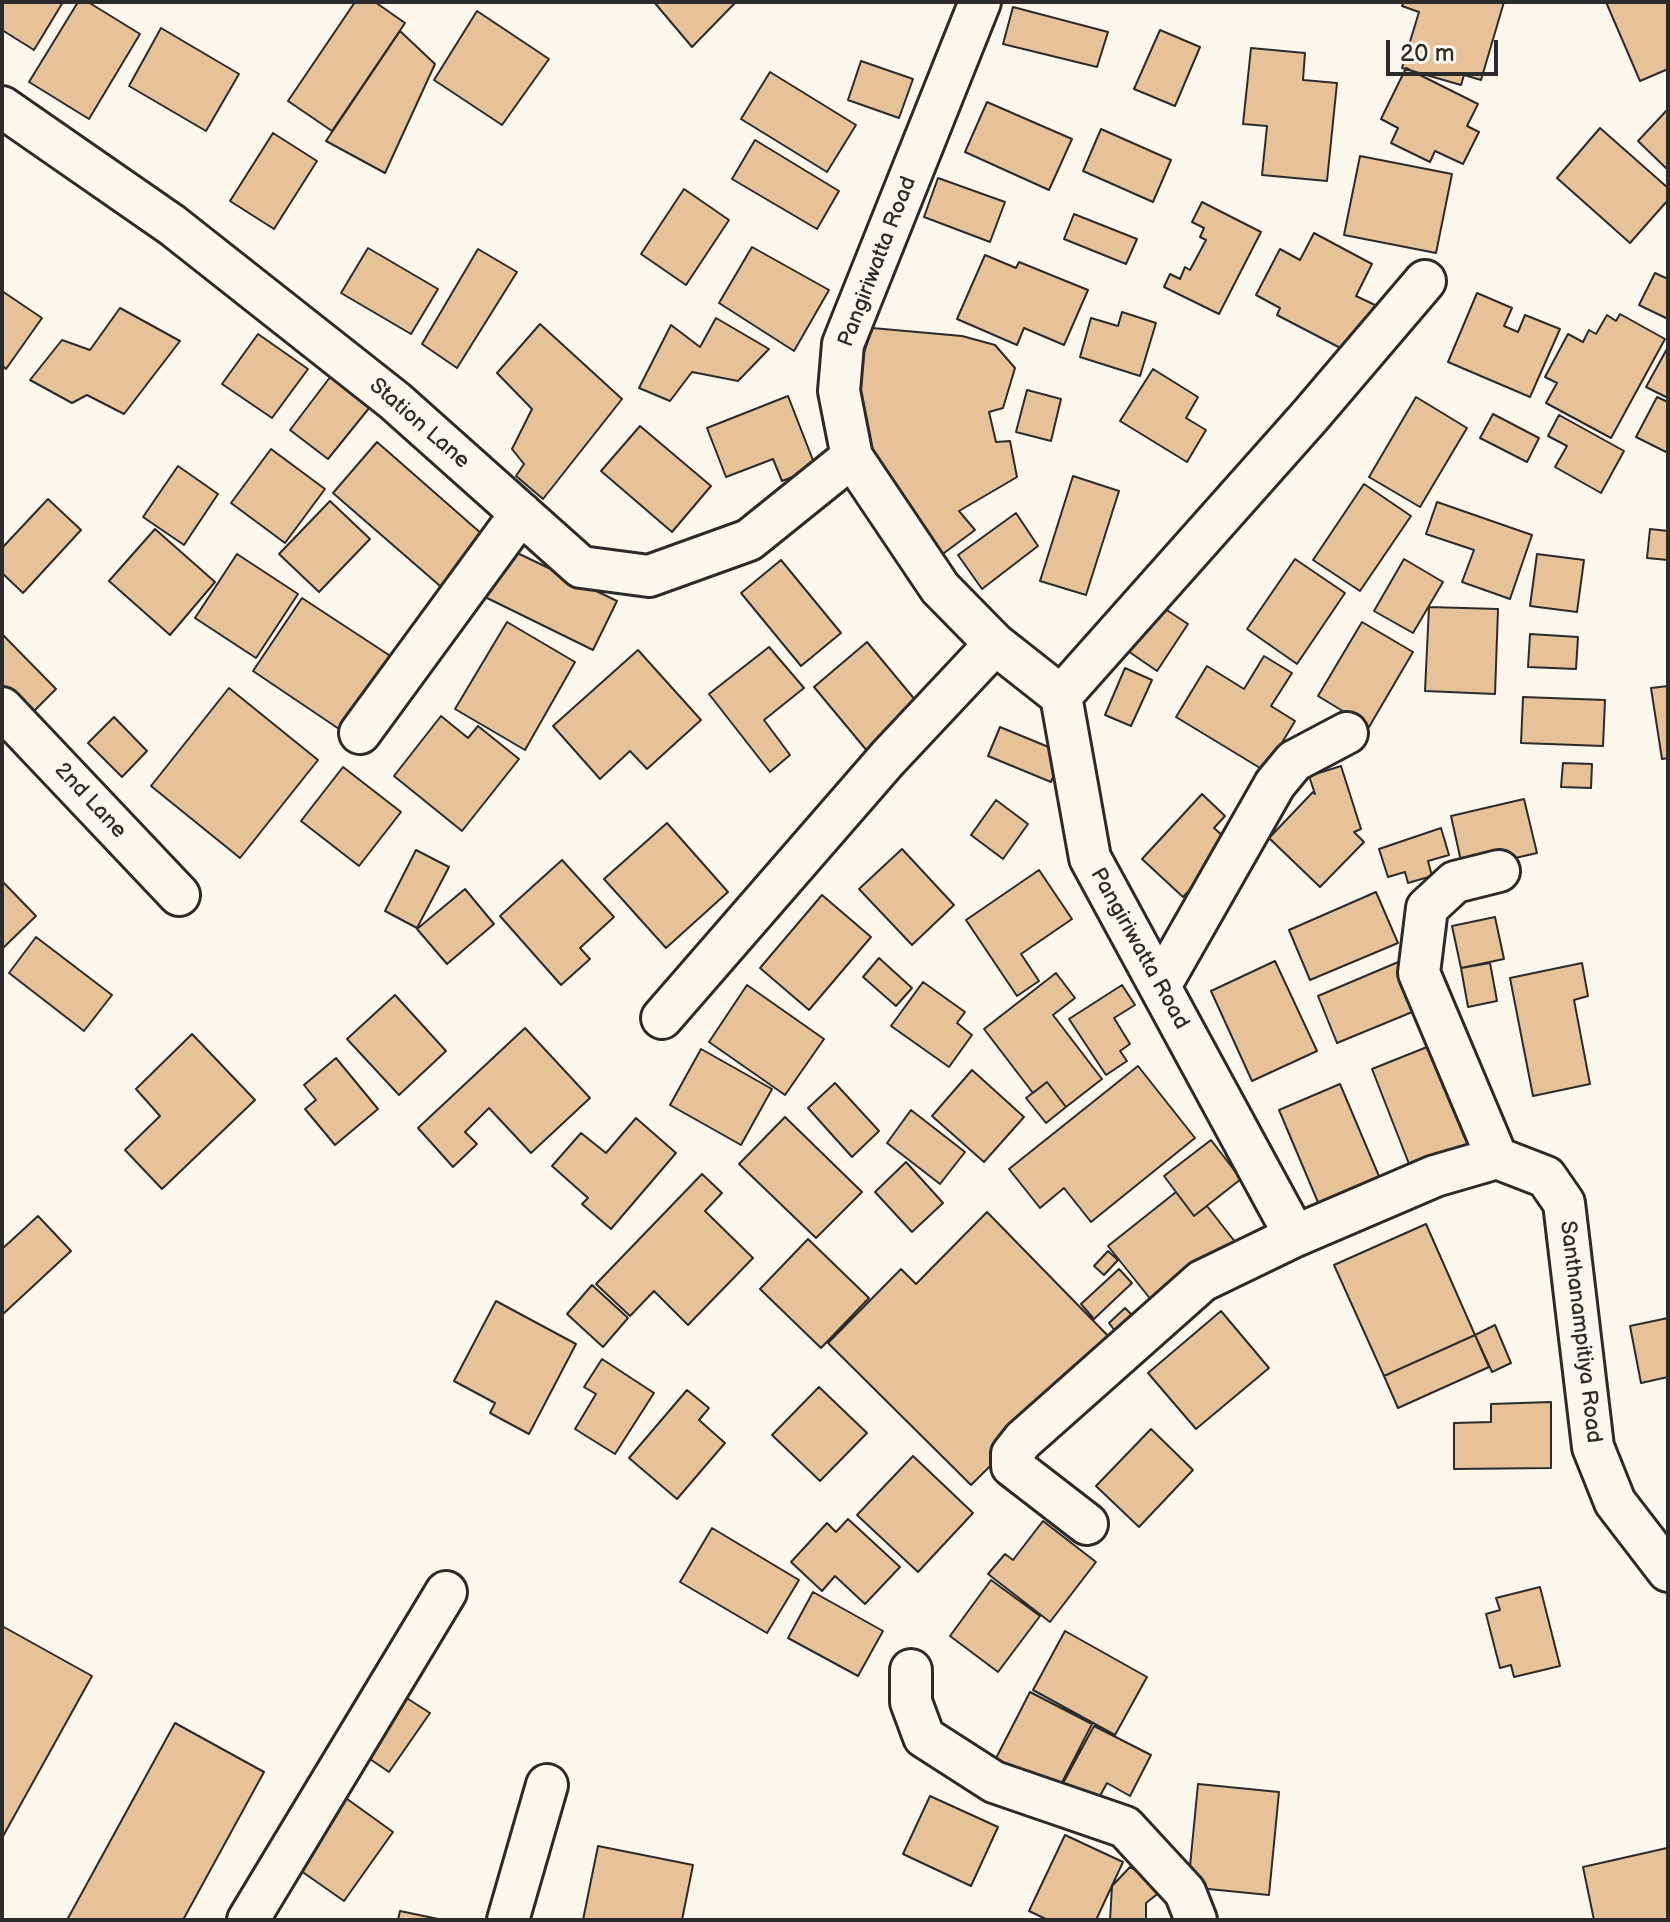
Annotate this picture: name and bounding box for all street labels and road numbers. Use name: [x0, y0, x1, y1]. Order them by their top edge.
street label: Pangiriwatta Road: [833, 173, 923, 351]
street label: Station Lane: [363, 373, 475, 475]
street label: 2nd Lane: [48, 758, 132, 844]
street label: Pangiriwatta Road: [1084, 864, 1194, 1034]
street label: Santhanampitiya Road: [1553, 1220, 1607, 1444]

